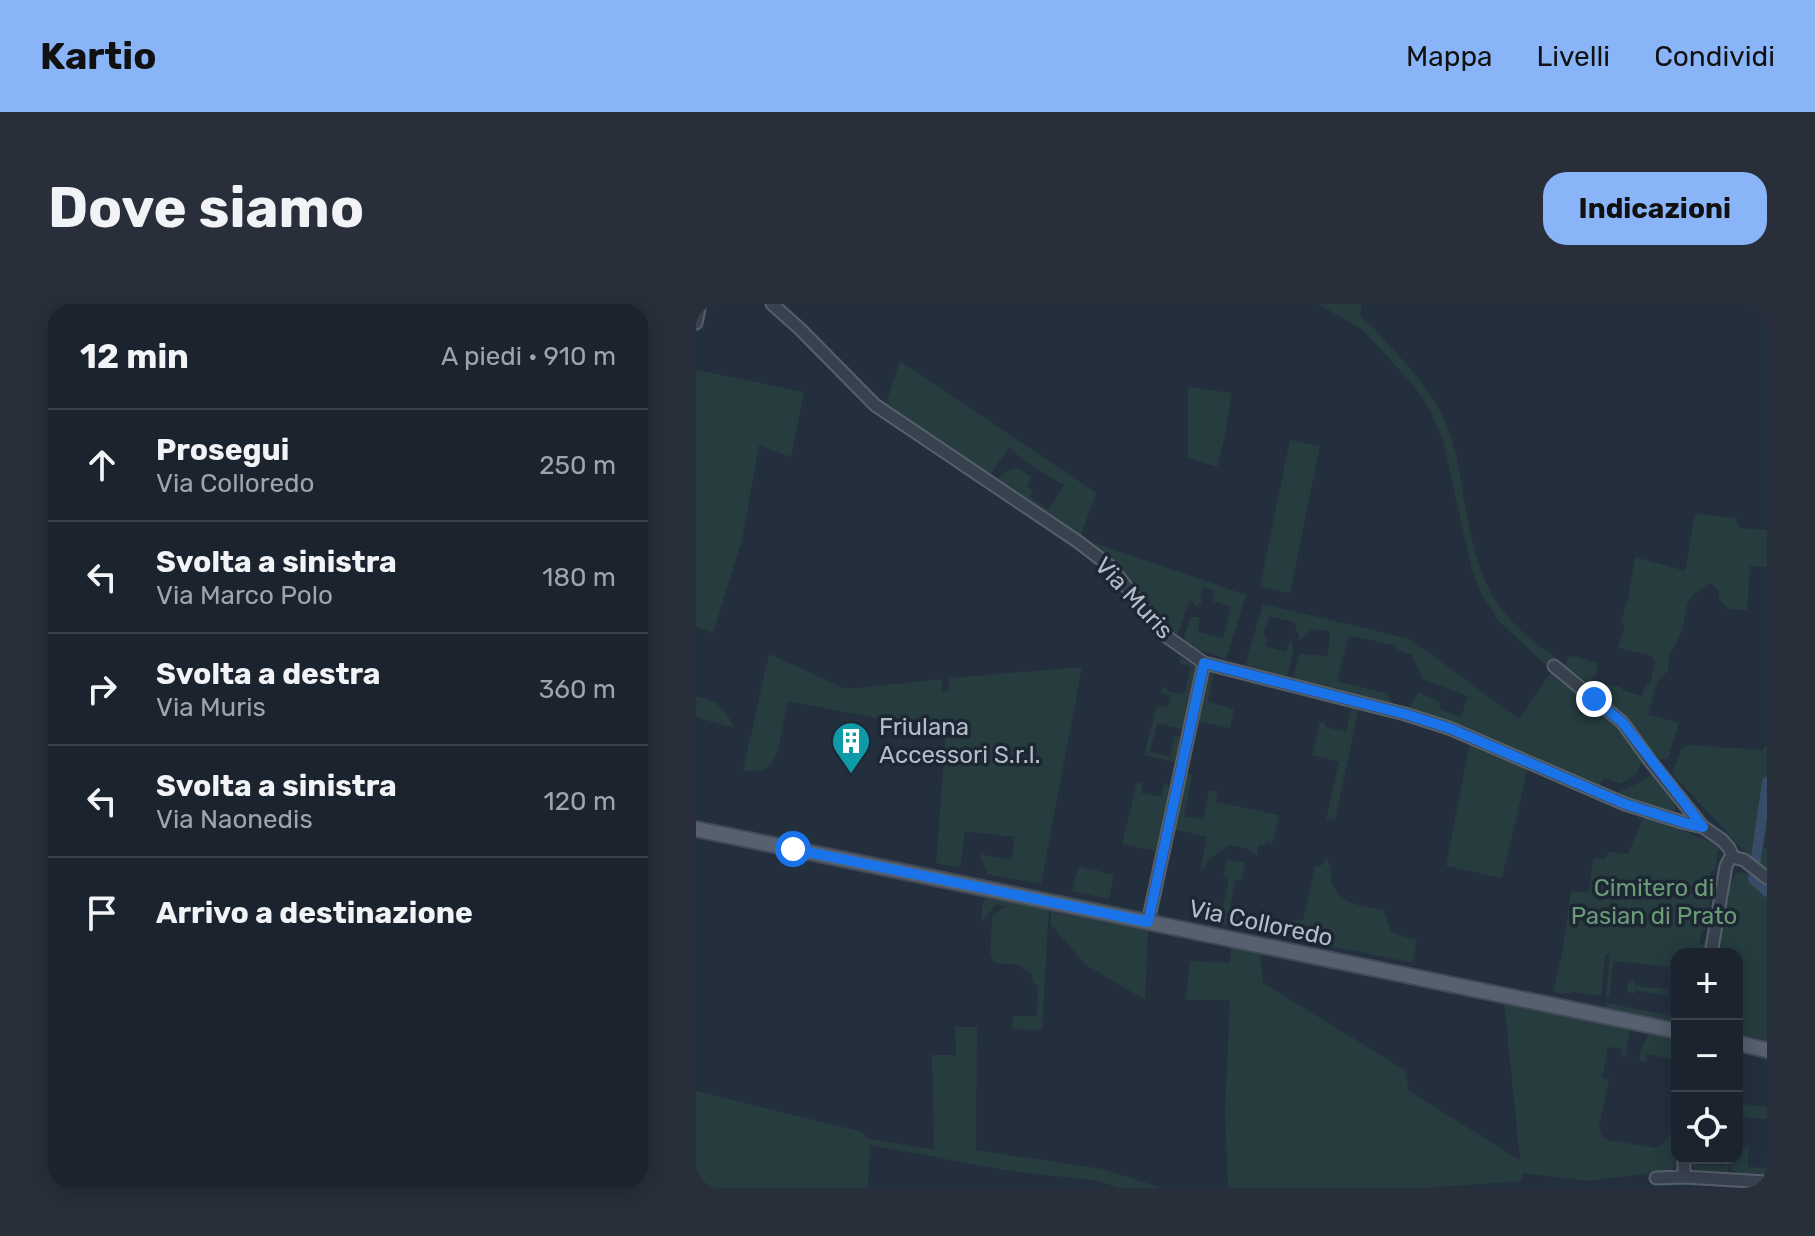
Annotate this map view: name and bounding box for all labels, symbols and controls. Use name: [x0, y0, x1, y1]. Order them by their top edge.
text: Kartio: [40, 33, 156, 79]
text: Mappa: [1406, 40, 1493, 73]
text: Livelli: [1537, 40, 1610, 73]
text: Condividi: [1654, 40, 1775, 73]
button: Indicazioni: [1543, 172, 1767, 245]
text: Dove siamo: [48, 175, 364, 241]
text: 12 min: [80, 336, 189, 377]
text: A piedi · 910 m: [441, 341, 616, 372]
text: Prosegui: [156, 432, 289, 468]
icon: ahead: [80, 443, 124, 487]
text: 250 m: [539, 450, 616, 481]
text: Via Colloredo: [156, 468, 314, 499]
text: Svolta a sinistra: [156, 544, 397, 580]
street label: Via Muris: [1089, 551, 1179, 645]
icon: left: [80, 555, 124, 599]
text: 180 m: [542, 562, 616, 593]
text: Via Marco Polo: [156, 580, 333, 611]
text: Svolta a destra: [156, 656, 381, 692]
icon: right: [80, 667, 124, 711]
text: 360 m: [539, 674, 616, 705]
route end: [1576, 681, 1612, 717]
text: Via Muris: [156, 692, 266, 723]
place label: Friulana Accessori S.r.l.: [879, 713, 1041, 769]
building icon: Friulana Accessori S.r.l.: [830, 720, 872, 775]
text: Svolta a sinistra: [156, 768, 397, 804]
icon: left: [80, 779, 124, 823]
text: 120 m: [544, 786, 616, 817]
text: Via Naonedis: [156, 804, 313, 835]
route start: [775, 831, 811, 867]
park label: Cimitero di Pasian di Prato: [1571, 874, 1737, 930]
icon: arrive: [80, 891, 124, 935]
street label: Via Colloredo: [1187, 894, 1335, 952]
text: Arrivo a destinazione: [156, 895, 473, 931]
map controls: [1671, 948, 1743, 1164]
button: +: [1671, 948, 1743, 1020]
button: −: [1671, 1020, 1743, 1092]
button: locate: [1671, 1092, 1743, 1164]

